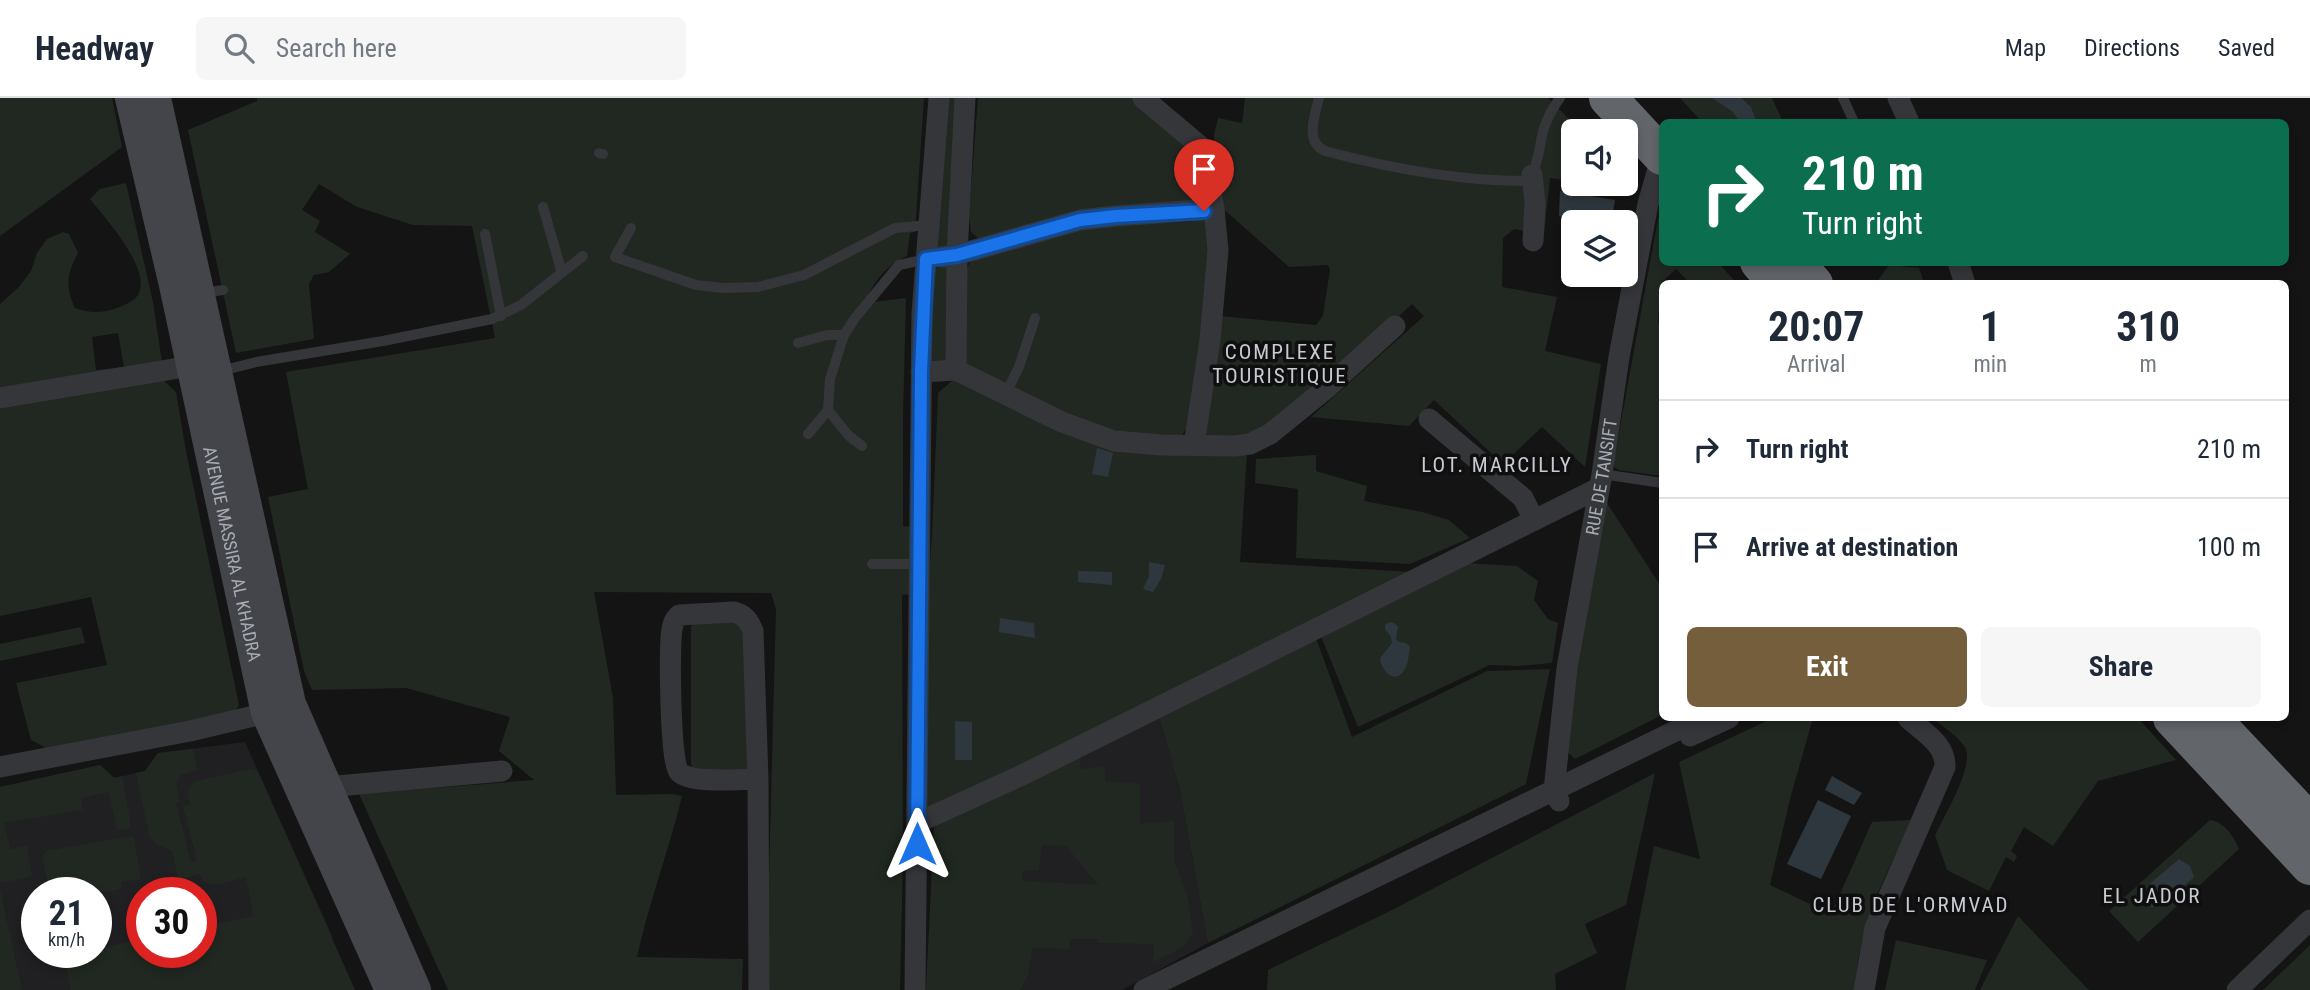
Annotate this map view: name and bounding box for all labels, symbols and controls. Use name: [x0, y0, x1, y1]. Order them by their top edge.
search box: [196, 17, 686, 80]
text: Headway: [35, 29, 154, 68]
icon: search: [220, 29, 258, 67]
text: Search here: [276, 33, 397, 63]
text: Map: [2005, 34, 2046, 62]
text: Directions: [2084, 34, 2180, 62]
text: Saved: [2218, 34, 2275, 62]
map controls: [1561, 119, 1638, 287]
button: sound: [1561, 119, 1638, 196]
pin: [1174, 139, 1234, 211]
text: 210 m: [1802, 145, 1924, 202]
icon: right: [1687, 147, 1778, 238]
icon: arrive: [1185, 150, 1223, 188]
text: Turn right: [1802, 204, 1923, 242]
button: layers: [1561, 210, 1638, 287]
text: 20:07: [1768, 302, 1864, 351]
text: 1: [1980, 302, 2001, 351]
text: 310: [2116, 302, 2180, 351]
district label: COMPLEXE TOURISTIQUE: [1212, 340, 1348, 388]
text: Arrival: [1787, 351, 1845, 378]
text: min: [1973, 351, 2007, 378]
text: m: [2139, 351, 2157, 378]
street label: RUE DE TANSIFT: [1581, 417, 1620, 537]
icon: right: [1687, 430, 1725, 468]
text: Turn right: [1746, 434, 1848, 464]
text: 210 m: [2197, 434, 2261, 464]
street label: AVENUE MASSIRA AL KHADRA: [199, 444, 266, 664]
district label: LOT. MARCILLY: [1421, 453, 1573, 477]
icon: arrive: [1687, 528, 1725, 566]
text: Arrive at destination: [1746, 532, 1958, 562]
text: 100 m: [2197, 532, 2261, 562]
button: Exit: [1687, 627, 1967, 707]
button: Share: [1981, 627, 2261, 707]
position arrow: [880, 807, 954, 881]
speed limit sign: 30: [126, 877, 217, 968]
district label: EL JADOR: [2102, 884, 2202, 908]
text: 21: [49, 893, 84, 934]
district label: CLUB DE L'ORMVAD: [1812, 893, 2010, 917]
text: km/h: [48, 929, 85, 950]

